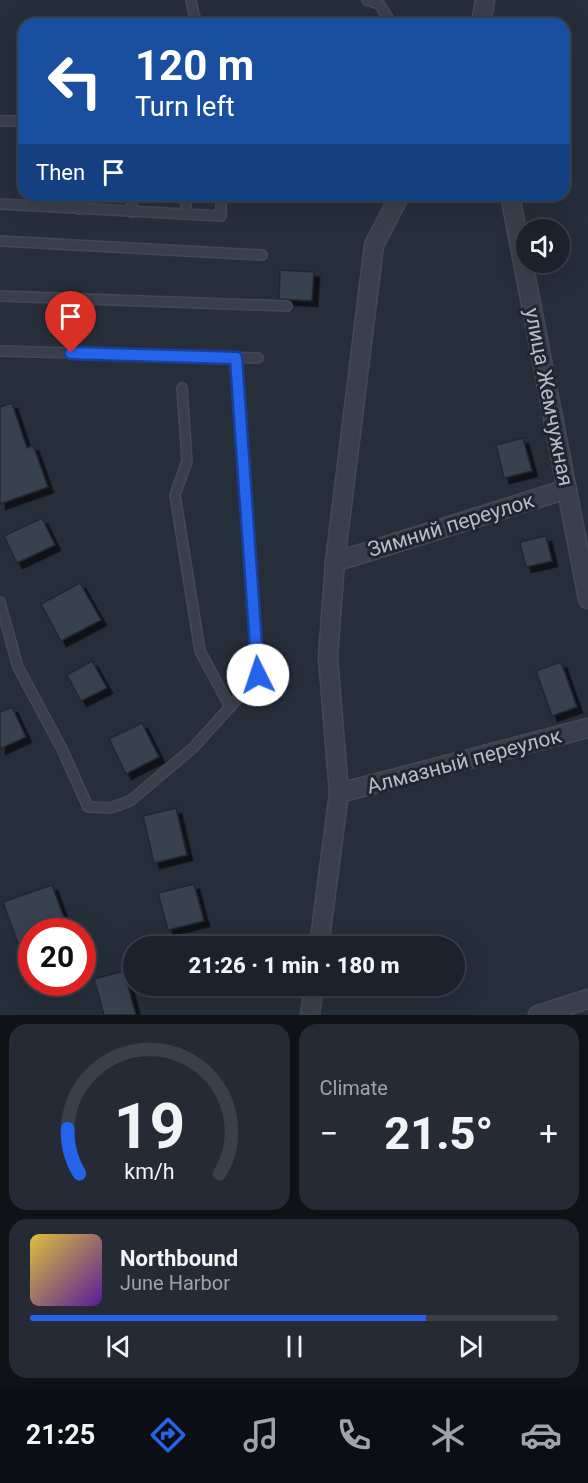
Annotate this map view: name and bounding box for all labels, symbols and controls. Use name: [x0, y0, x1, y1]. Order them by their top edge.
text: 120 m: [135, 41, 254, 90]
icon: left: [36, 42, 114, 120]
text: Turn left: [135, 91, 235, 123]
icon: arrive: [97, 156, 130, 189]
text: Then: [36, 160, 85, 185]
map controls: [516, 219, 570, 273]
button: sound: [516, 219, 570, 273]
pin: [45, 291, 96, 353]
icon: arrive: [54, 300, 87, 333]
street label: улица Жемчужная: [520, 306, 578, 488]
street label: Зимний переулок: [365, 488, 538, 562]
position arrow: [226, 643, 290, 707]
street label: Алмазный переулок: [364, 723, 565, 799]
speed limit sign: 20: [18, 918, 96, 996]
text: 21:26 · 1 min · 180 m: [189, 953, 399, 978]
text: Climate: [320, 1076, 388, 1100]
text: 19: [113, 1090, 185, 1163]
text: 21.5°: [384, 1107, 493, 1160]
text: −: [320, 1114, 338, 1153]
text: +: [539, 1114, 558, 1153]
text: km/h: [124, 1159, 174, 1184]
text: Northbound: [120, 1246, 238, 1271]
text: June Harbor: [120, 1271, 230, 1295]
icon: previous: [102, 1330, 135, 1363]
icon: pause: [278, 1330, 311, 1363]
icon: next: [454, 1330, 487, 1363]
icon: directions: [147, 1414, 189, 1456]
icon: music: [240, 1414, 282, 1456]
icon: phone: [333, 1414, 375, 1456]
icon: climate: [427, 1414, 469, 1456]
icon: car: [520, 1414, 562, 1456]
text: 21:25: [26, 1419, 95, 1451]

